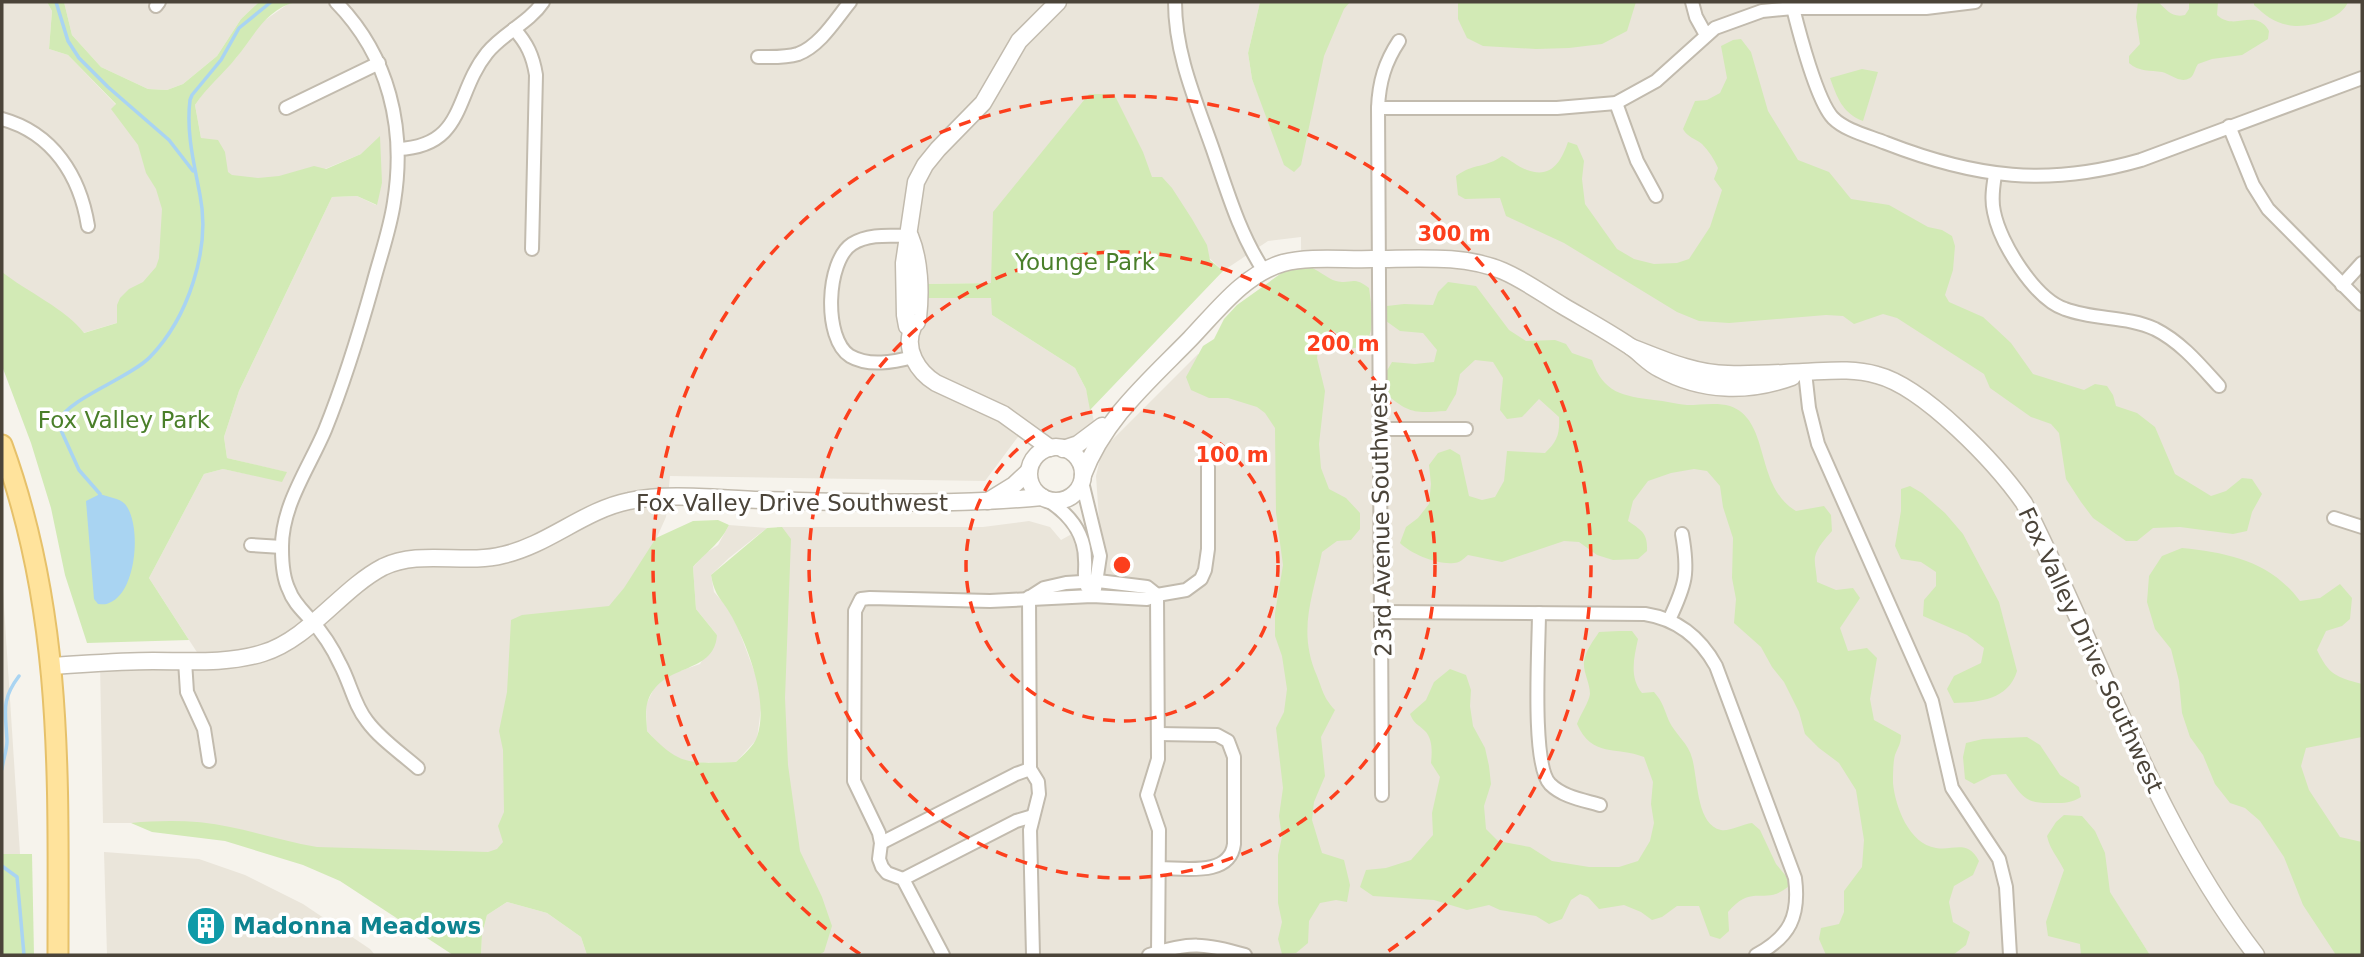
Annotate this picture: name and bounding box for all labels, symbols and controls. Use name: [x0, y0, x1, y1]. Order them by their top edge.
text: 300 m: [1417, 222, 1491, 246]
park label: Younge Park: [1014, 249, 1156, 275]
text: 200 m: [1306, 332, 1380, 356]
street label: 23rd Avenue Southwest: [1366, 383, 1396, 657]
park label: Fox Valley Park: [38, 407, 211, 433]
text: 100 m: [1195, 443, 1269, 467]
street label: Fox Valley Drive Southwest: [636, 490, 948, 516]
street label: Fox Valley Drive Southwest: [2013, 503, 2169, 797]
centre of rings: [1110, 553, 1134, 577]
building icon: Madonna Meadows: [185, 905, 227, 947]
place label: Madonna Meadows: [233, 913, 481, 939]

